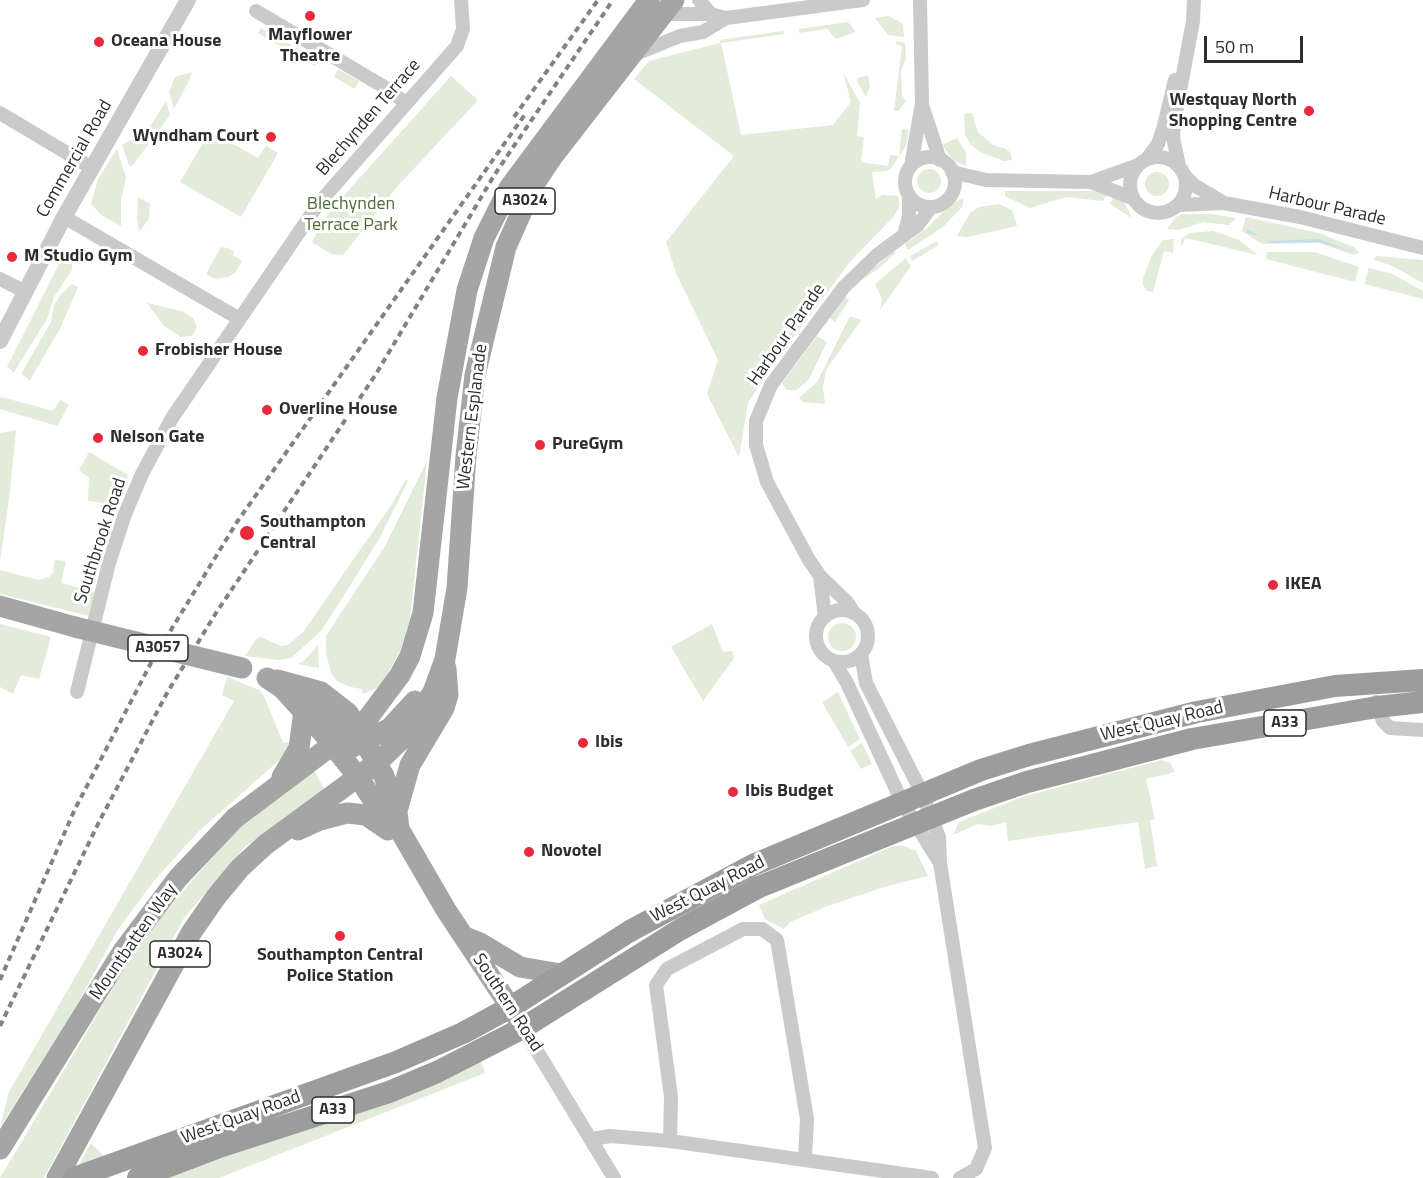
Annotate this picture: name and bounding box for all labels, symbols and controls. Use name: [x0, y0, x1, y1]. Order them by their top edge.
marker: Mayflower Theatre: [303, 9, 317, 23]
scale bar: [1207, 24, 1306, 62]
place label: Mayflower Theatre: [268, 25, 352, 68]
place label: Oceana House: [111, 31, 221, 53]
text: 50 m: [1215, 33, 1254, 60]
marker: Oceana House: [92, 35, 106, 49]
street label: Blechynden Terrace: [312, 55, 426, 181]
place label: Westquay North Shopping Centre: [1169, 90, 1297, 132]
street label: Commercial Road: [33, 96, 117, 222]
marker: Westquay North Shopping Centre: [1302, 104, 1316, 118]
place label: Wyndham Court: [133, 126, 259, 148]
marker: Wyndham Court: [264, 130, 278, 144]
street label: Harbour Parade: [1266, 183, 1388, 231]
road number: A3024: [495, 188, 555, 214]
park label: Blechynden Terrace Park: [304, 194, 398, 236]
place label: M Studio Gym: [24, 246, 133, 268]
marker: M Studio Gym: [5, 250, 19, 264]
street label: Harbour Parade: [744, 280, 830, 390]
place label: Frobisher House: [155, 340, 283, 362]
street label: Western Esplanade: [453, 343, 493, 491]
marker: Frobisher House: [136, 344, 150, 358]
place label: Overline House: [279, 399, 397, 421]
marker: Overline House: [260, 403, 274, 417]
place label: Nelson Gate: [110, 427, 204, 449]
marker: Nelson Gate: [91, 431, 105, 445]
place label: PureGym: [552, 434, 623, 456]
marker: PureGym: [533, 438, 547, 452]
street label: Southbrook Road: [71, 475, 131, 607]
place label: Southampton Central: [260, 512, 366, 554]
marker: Southampton Central: [238, 524, 256, 542]
place label: IKEA: [1285, 574, 1322, 596]
marker: IKEA: [1266, 578, 1280, 592]
road number: A3057: [128, 635, 188, 661]
street label: West Quay Road: [1099, 697, 1225, 747]
road number: A33: [1264, 710, 1306, 736]
place label: Ibis: [595, 732, 623, 754]
marker: Ibis: [576, 736, 590, 750]
place label: Ibis Budget: [745, 781, 833, 803]
marker: Ibis Budget: [726, 785, 740, 799]
place label: Novotel: [541, 841, 602, 863]
marker: Novotel: [522, 845, 536, 859]
street label: West Quay Road: [647, 852, 769, 928]
street label: Mountbatten Way: [86, 880, 182, 1004]
marker: Southampton Central Police Station: [333, 929, 347, 943]
road number: A3024: [150, 941, 210, 967]
place label: Southampton Central Police Station: [257, 945, 423, 988]
street label: Southern Road: [467, 950, 547, 1056]
street label: West Quay Road: [178, 1086, 304, 1150]
road number: A33: [312, 1097, 354, 1123]

